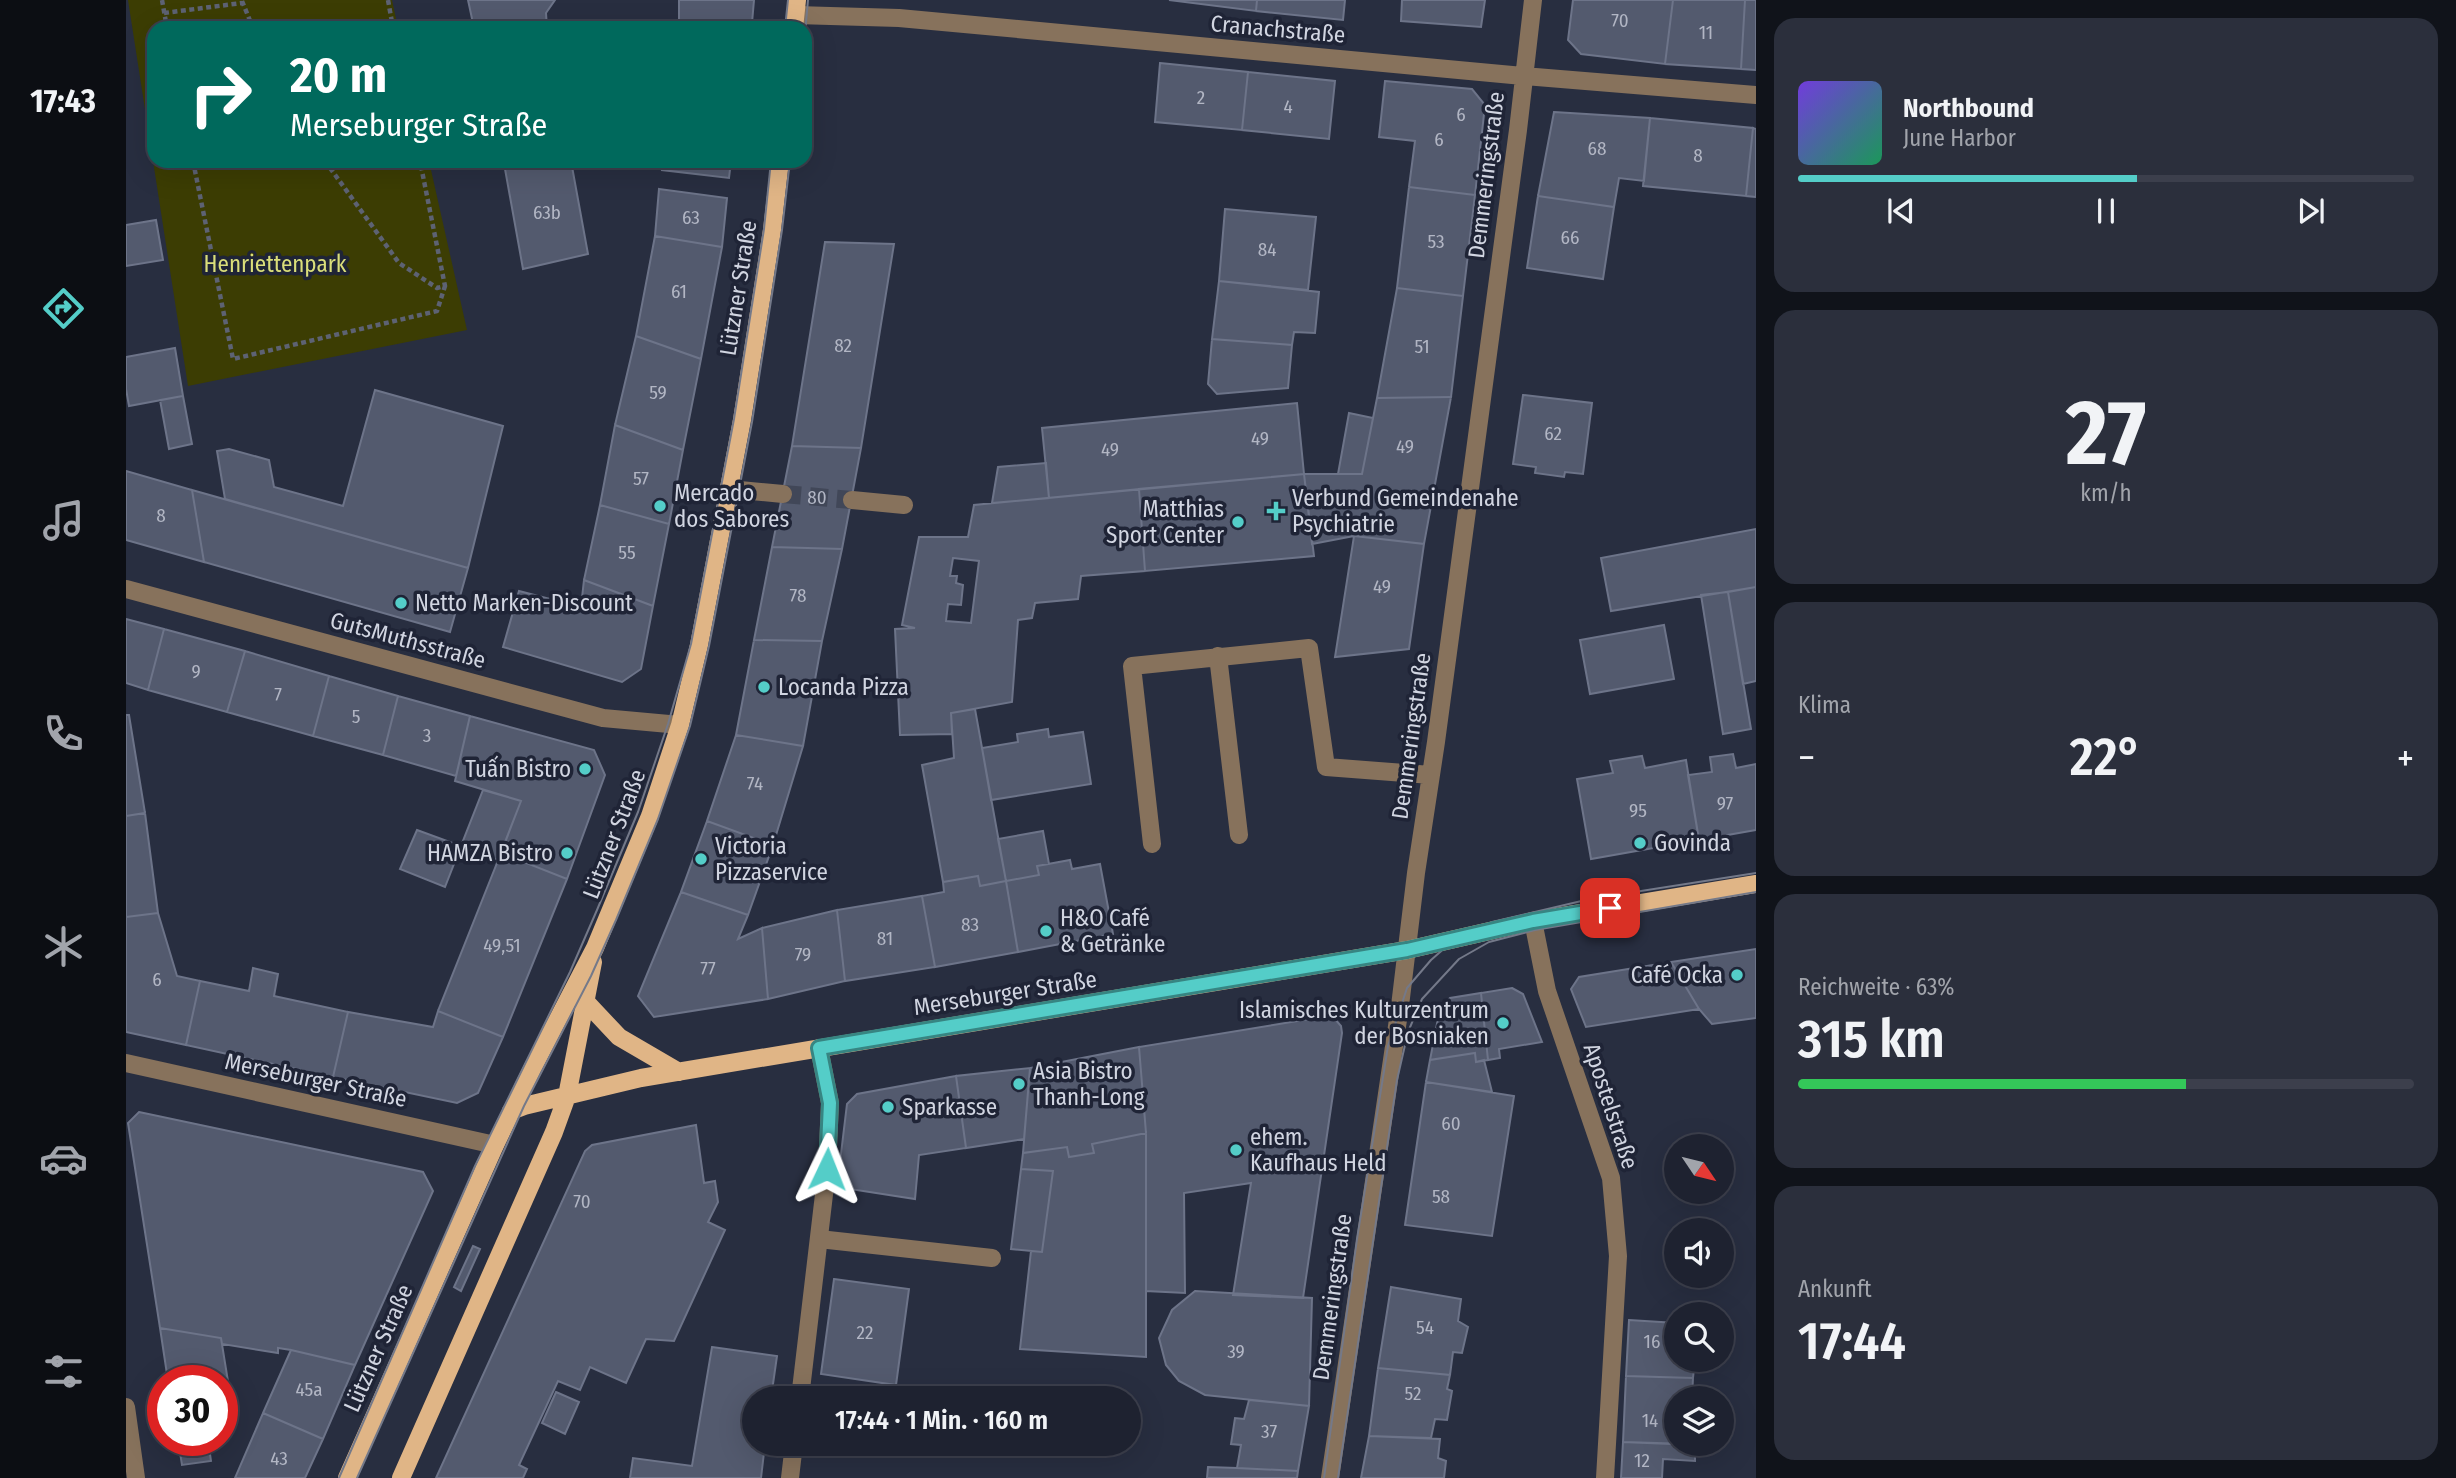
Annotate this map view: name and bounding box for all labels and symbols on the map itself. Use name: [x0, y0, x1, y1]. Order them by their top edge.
street label: Cranachstraße: [1210, 9, 1346, 49]
house number: 70: [1611, 9, 1629, 32]
house number: 11: [1699, 21, 1713, 44]
house number: 2: [1197, 86, 1205, 109]
street label: Demmeringstraße: [1462, 90, 1510, 260]
house number: 4: [1283, 95, 1293, 118]
house number: 6: [1456, 103, 1466, 126]
house number: 6: [1434, 128, 1444, 151]
house number: 68: [1588, 137, 1606, 160]
house number: 8: [1693, 144, 1703, 167]
house number: 63b: [533, 201, 561, 224]
house number: 63: [682, 206, 700, 229]
street label: Lützner Straße: [713, 218, 763, 358]
house number: 66: [1561, 226, 1579, 249]
house number: 53: [1427, 230, 1445, 253]
house number: 84: [1258, 238, 1276, 261]
park label: Henriettenpark: [204, 250, 347, 278]
house number: 61: [671, 280, 687, 303]
house number: 82: [834, 334, 852, 357]
house number: 51: [1414, 335, 1430, 358]
house number: 59: [649, 381, 667, 404]
house number: 62: [1544, 422, 1562, 445]
house number: 49: [1251, 427, 1269, 450]
house number: 49: [1396, 435, 1414, 458]
house number: 49: [1101, 438, 1119, 461]
house number: 57: [633, 467, 649, 490]
place label: Mercado dos Sabores: [674, 479, 789, 533]
place label: Verbund Gemeindenahe Psychiatrie: [1292, 484, 1519, 538]
house number: 80: [807, 486, 827, 509]
place label: Matthias Sport Center: [1106, 495, 1224, 549]
marker: Mercado dos Sabores: [652, 498, 668, 514]
marker: Verbund Gemeindenahe Psychiatrie: [1266, 501, 1286, 521]
house number: 8: [156, 504, 166, 527]
marker: Matthias Sport Center: [1230, 514, 1246, 530]
house number: 55: [618, 541, 636, 564]
house number: 49: [1373, 575, 1391, 598]
house number: 78: [790, 584, 806, 607]
place label: Netto Marken-Discount: [415, 589, 633, 617]
marker: Netto Marken-Discount: [393, 595, 409, 611]
street label: GutsMuthsstraße: [327, 606, 489, 674]
street label: Demmeringstraße: [1385, 651, 1437, 821]
house number: 9: [191, 660, 201, 683]
place label: Locanda Pizza: [778, 673, 909, 701]
marker: Locanda Pizza: [756, 679, 772, 695]
house number: 7: [274, 683, 282, 706]
house number: 5: [352, 705, 360, 728]
house number: 3: [423, 724, 431, 747]
place label: Tuấn Bistro: [465, 755, 571, 783]
marker: Tuấn Bistro: [577, 761, 593, 777]
street label: Lützner Straße: [576, 765, 652, 903]
house number: 74: [747, 772, 763, 795]
house number: 97: [1717, 792, 1734, 815]
house number: 95: [1629, 799, 1647, 822]
place label: Govinda: [1654, 829, 1731, 857]
place label: Victoria Pizzaservice: [715, 832, 828, 886]
marker: Govinda: [1632, 835, 1648, 851]
place label: HAMZA Bistro: [427, 839, 553, 867]
marker: HAMZA Bistro: [559, 845, 575, 861]
marker: Victoria Pizzaservice: [693, 851, 709, 867]
pin: [1580, 878, 1640, 938]
place label: H&O Café & Getränke: [1060, 904, 1165, 958]
house number: 83: [961, 913, 979, 936]
marker: H&O Café & Getränke: [1038, 923, 1054, 939]
house number: 81: [877, 927, 893, 950]
house number: 49,51: [483, 934, 521, 957]
house number: 79: [795, 943, 811, 966]
house number: 77: [700, 957, 716, 980]
place label: Café Ocka: [1631, 961, 1723, 989]
street label: Merseburger Straße: [911, 965, 1099, 1021]
marker: Café Ocka: [1729, 967, 1745, 983]
house number: 6: [152, 968, 162, 991]
place label: Islamisches Kulturzentrum der Bosniaken: [1239, 996, 1489, 1050]
marker: Islamisches Kulturzentrum der Bosniaken: [1495, 1015, 1511, 1031]
street label: Apostelstraße: [1578, 1040, 1644, 1172]
street label: Merseburger Straße: [223, 1047, 409, 1113]
place label: Asia Bistro Thanh-Long: [1033, 1057, 1145, 1111]
marker: Asia Bistro Thanh-Long: [1011, 1076, 1027, 1092]
place label: Sparkasse: [902, 1093, 997, 1121]
marker: Sparkasse: [880, 1099, 896, 1115]
house number: 60: [1441, 1112, 1461, 1135]
place label: ehem. Kaufhaus Held: [1250, 1123, 1387, 1177]
position arrow: [790, 1132, 864, 1206]
north arrow: [1664, 1134, 1734, 1204]
marker: ehem. Kaufhaus Held: [1228, 1142, 1244, 1158]
house number: 58: [1432, 1185, 1450, 1208]
house number: 70: [573, 1190, 591, 1213]
street label: Demmeringstraße: [1306, 1212, 1358, 1382]
street label: Lützner Straße: [337, 1280, 419, 1416]
house number: 54: [1416, 1316, 1434, 1339]
house number: 22: [857, 1321, 873, 1344]
house number: 16: [1644, 1330, 1660, 1353]
house number: 39: [1227, 1340, 1245, 1363]
speed limit sign: 30: [147, 1365, 238, 1456]
house number: 45a: [295, 1378, 323, 1401]
house number: 52: [1405, 1382, 1421, 1405]
house number: 14: [1642, 1409, 1658, 1432]
house number: 37: [1261, 1420, 1277, 1443]
house number: 43: [270, 1447, 288, 1470]
house number: 12: [1634, 1449, 1650, 1472]

